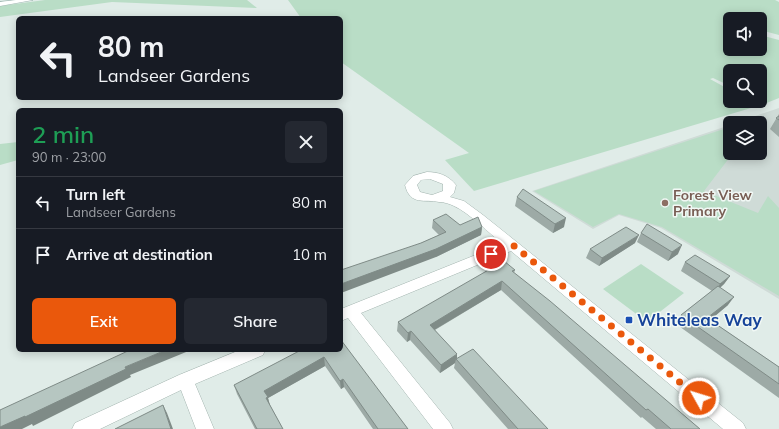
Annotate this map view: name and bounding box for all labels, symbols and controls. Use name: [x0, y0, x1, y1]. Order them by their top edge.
map controls: [723, 12, 767, 160]
button: sound: [723, 12, 767, 56]
text: 80 m: [98, 29, 164, 64]
icon: left: [32, 32, 84, 84]
text: Landseer Gardens: [98, 64, 250, 87]
button: search: [723, 64, 767, 108]
button: layers: [723, 116, 767, 160]
text: 2 min: [32, 119, 94, 149]
button: close: [285, 121, 327, 163]
text: 90 m · 23:00: [32, 149, 106, 165]
text: Turn left: [66, 185, 125, 204]
place label: Forest View Primary: [673, 186, 752, 220]
icon: left: [32, 192, 54, 214]
text: 80 m: [292, 193, 327, 212]
marker: Forest View Primary: [660, 198, 670, 208]
text: Landseer Gardens: [66, 204, 176, 220]
pin: [474, 237, 508, 271]
icon: arrive: [480, 243, 502, 265]
icon: arrive: [32, 244, 54, 266]
text: Arrive at destination: [66, 245, 213, 264]
text: 10 m: [292, 245, 327, 264]
button: Exit: [32, 298, 176, 344]
button: Share: [184, 298, 327, 344]
place label: Whiteleas Way: [637, 309, 762, 330]
marker: Whiteleas Way: [624, 315, 634, 325]
position arrow: [678, 377, 720, 419]

